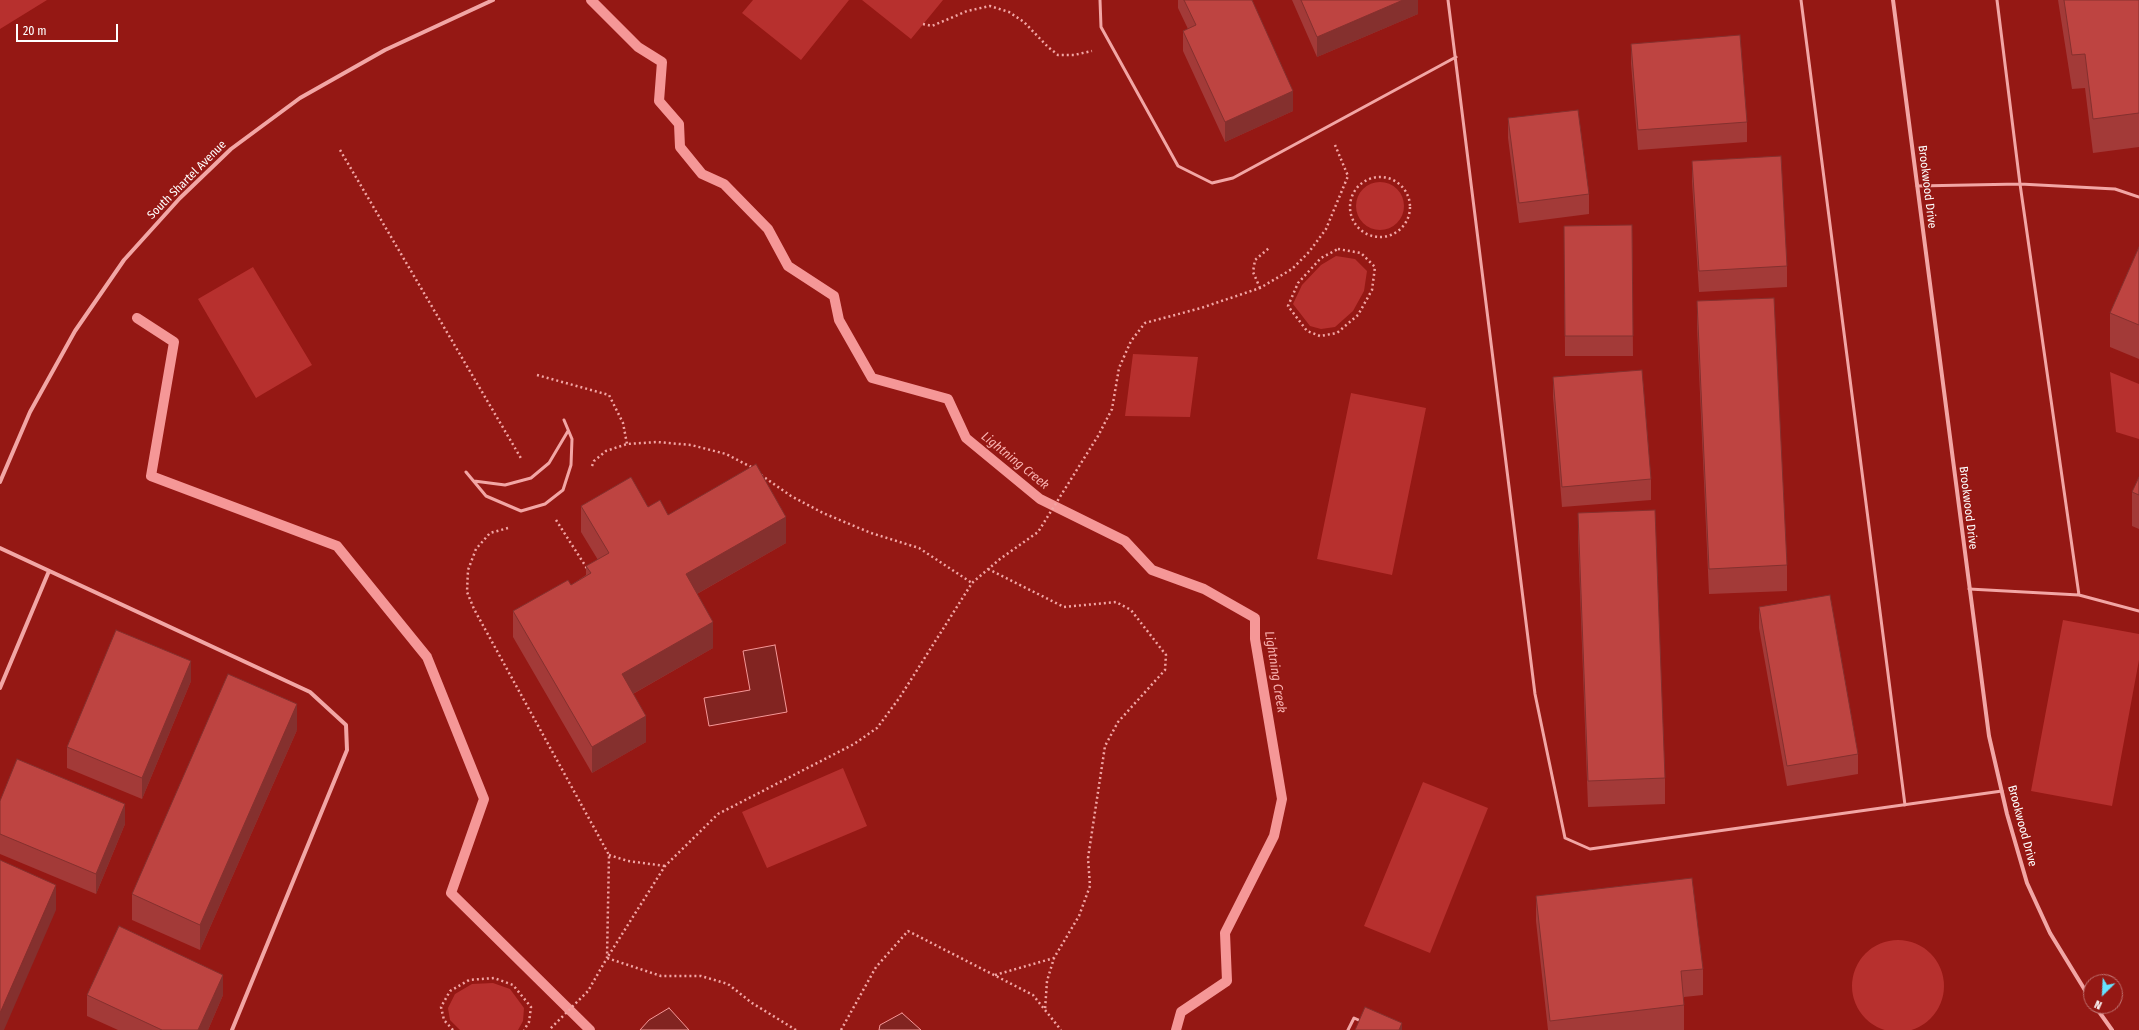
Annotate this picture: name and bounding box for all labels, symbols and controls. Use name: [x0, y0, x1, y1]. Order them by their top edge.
scale bar: [18, 16, 120, 42]
text: 20 m: [23, 24, 47, 38]
street label: South Shartel Avenue: [145, 138, 229, 222]
street label: Brookwood Drive: [1915, 145, 1939, 229]
water label: Lightning Creek: [978, 429, 1052, 493]
street label: Brookwood Drive: [1956, 466, 1980, 550]
water label: Lightning Creek: [1261, 630, 1289, 714]
street label: Brookwood Drive: [2004, 784, 2040, 868]
north arrow: [2083, 974, 2123, 1014]
text: N: [2093, 997, 2104, 1012]

